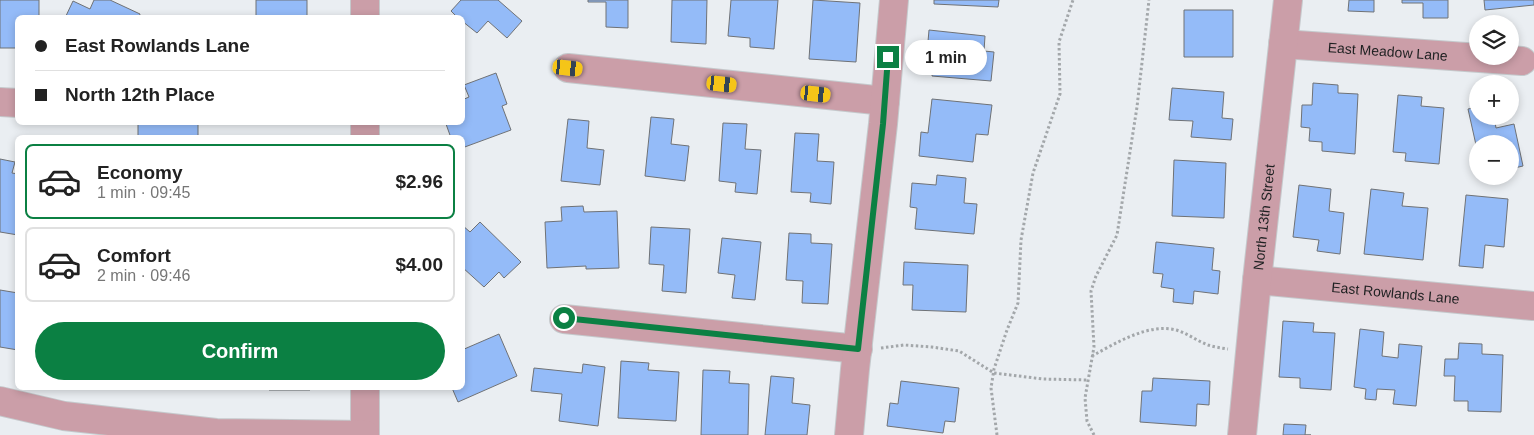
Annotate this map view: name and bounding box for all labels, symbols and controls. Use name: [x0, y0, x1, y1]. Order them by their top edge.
map controls: [1469, 15, 1519, 185]
button: layers: [1469, 15, 1519, 65]
text: East Rowlands Lane: [65, 35, 250, 56]
street label: East Meadow Lane: [1327, 39, 1448, 64]
callout: 1 min: [906, 40, 988, 74]
route end: [877, 46, 899, 68]
text: 1 min: [925, 49, 967, 66]
car: [552, 59, 583, 77]
car: [706, 75, 737, 93]
button: +: [1469, 75, 1519, 125]
text: North 12th Place: [65, 84, 215, 105]
car: [800, 85, 831, 103]
button: −: [1469, 135, 1519, 185]
icon: car: [37, 159, 82, 204]
text: Economy: [97, 162, 183, 183]
street label: North 13th Street: [1250, 163, 1278, 271]
text: $2.96: [395, 171, 443, 192]
text: 1 min · 09:45: [97, 184, 190, 201]
icon: car: [37, 242, 82, 287]
text: Comfort: [97, 245, 171, 266]
text: $4.00: [395, 254, 443, 275]
text: 2 min · 09:46: [97, 267, 190, 284]
street label: East Rowlands Lane: [1331, 279, 1460, 307]
route start: [553, 307, 575, 329]
button: Confirm: [35, 322, 445, 380]

